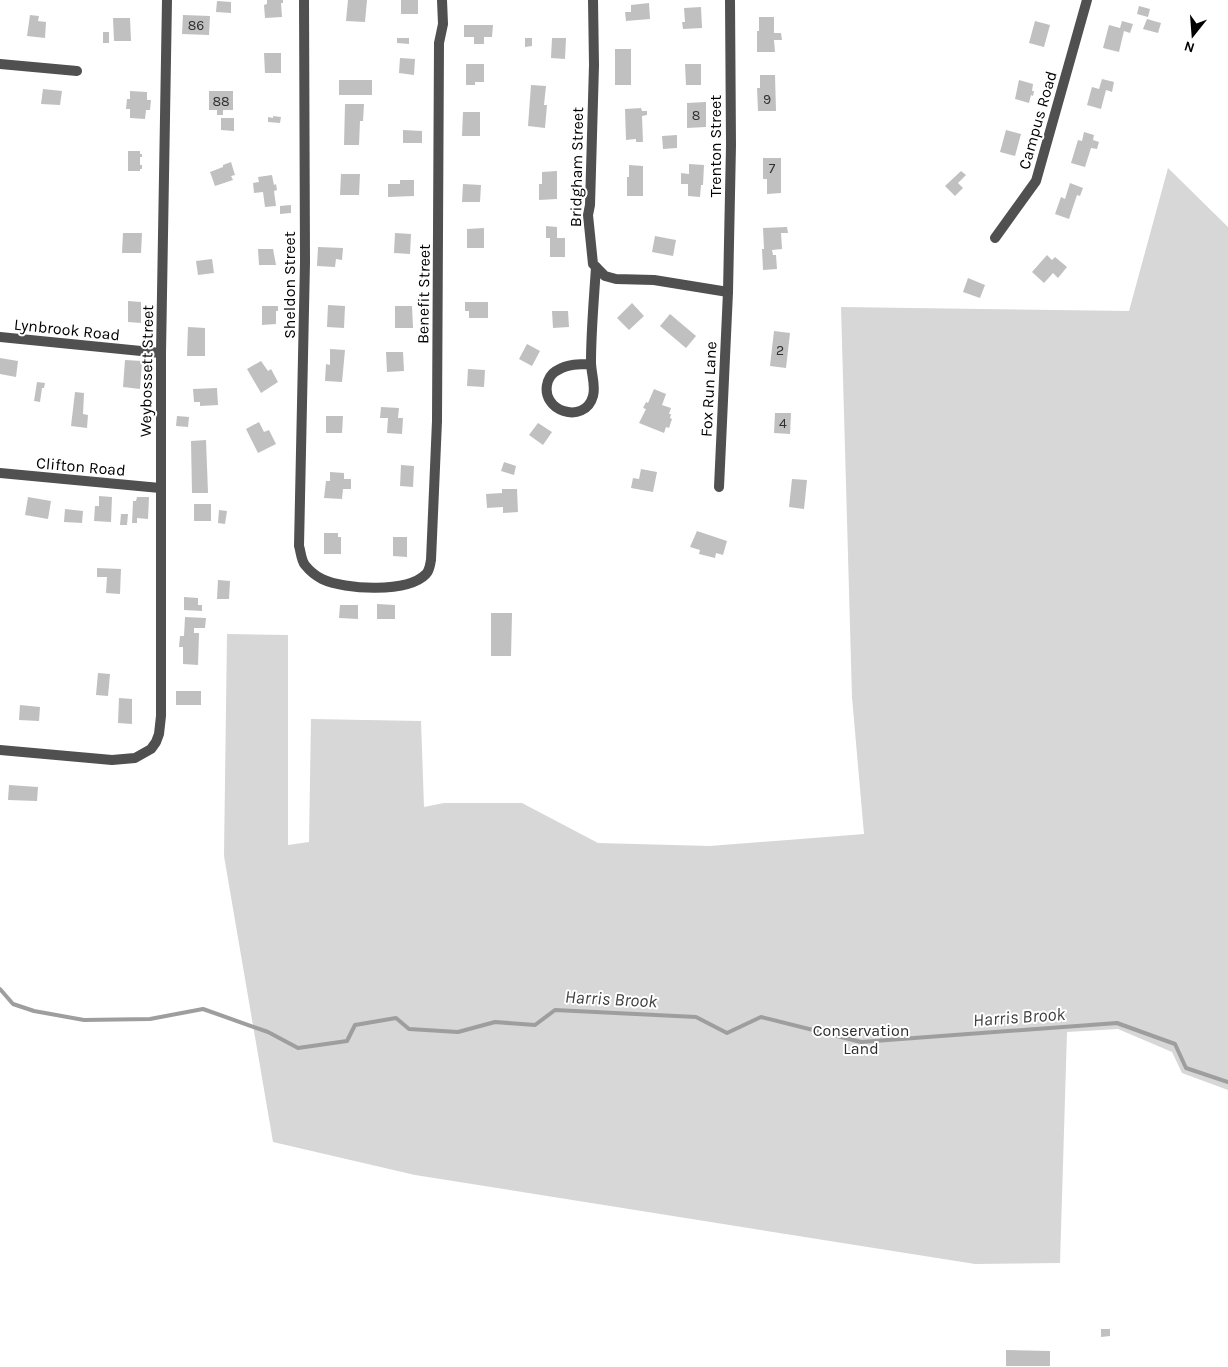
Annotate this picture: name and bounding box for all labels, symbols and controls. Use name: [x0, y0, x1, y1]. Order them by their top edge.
north arrow: [1168, 10, 1218, 60]
house number: 86: [188, 17, 204, 34]
text: N: [1182, 37, 1197, 57]
street label: Campus Road: [1014, 69, 1061, 172]
house number: 9: [763, 91, 771, 108]
house number: 88: [212, 93, 230, 110]
street label: Trenton Street: [706, 95, 725, 197]
street label: Bridgham Street: [566, 107, 587, 227]
house number: 8: [692, 107, 700, 124]
house number: 7: [769, 160, 776, 177]
street label: Sheldon Street: [280, 231, 299, 339]
street label: Benefit Street: [413, 244, 434, 344]
street label: Weybossett Street: [136, 305, 157, 437]
street label: Lynbrook Road: [13, 314, 121, 345]
street label: Fox Run Lane: [697, 341, 720, 437]
house number: 2: [776, 342, 784, 359]
house number: 4: [779, 415, 787, 432]
street label: Clifton Road: [36, 453, 126, 480]
water label: Harris Brook: [564, 986, 659, 1012]
water label: Harris Brook: [972, 1003, 1067, 1031]
park label: Conservation Land: [813, 1021, 909, 1058]

